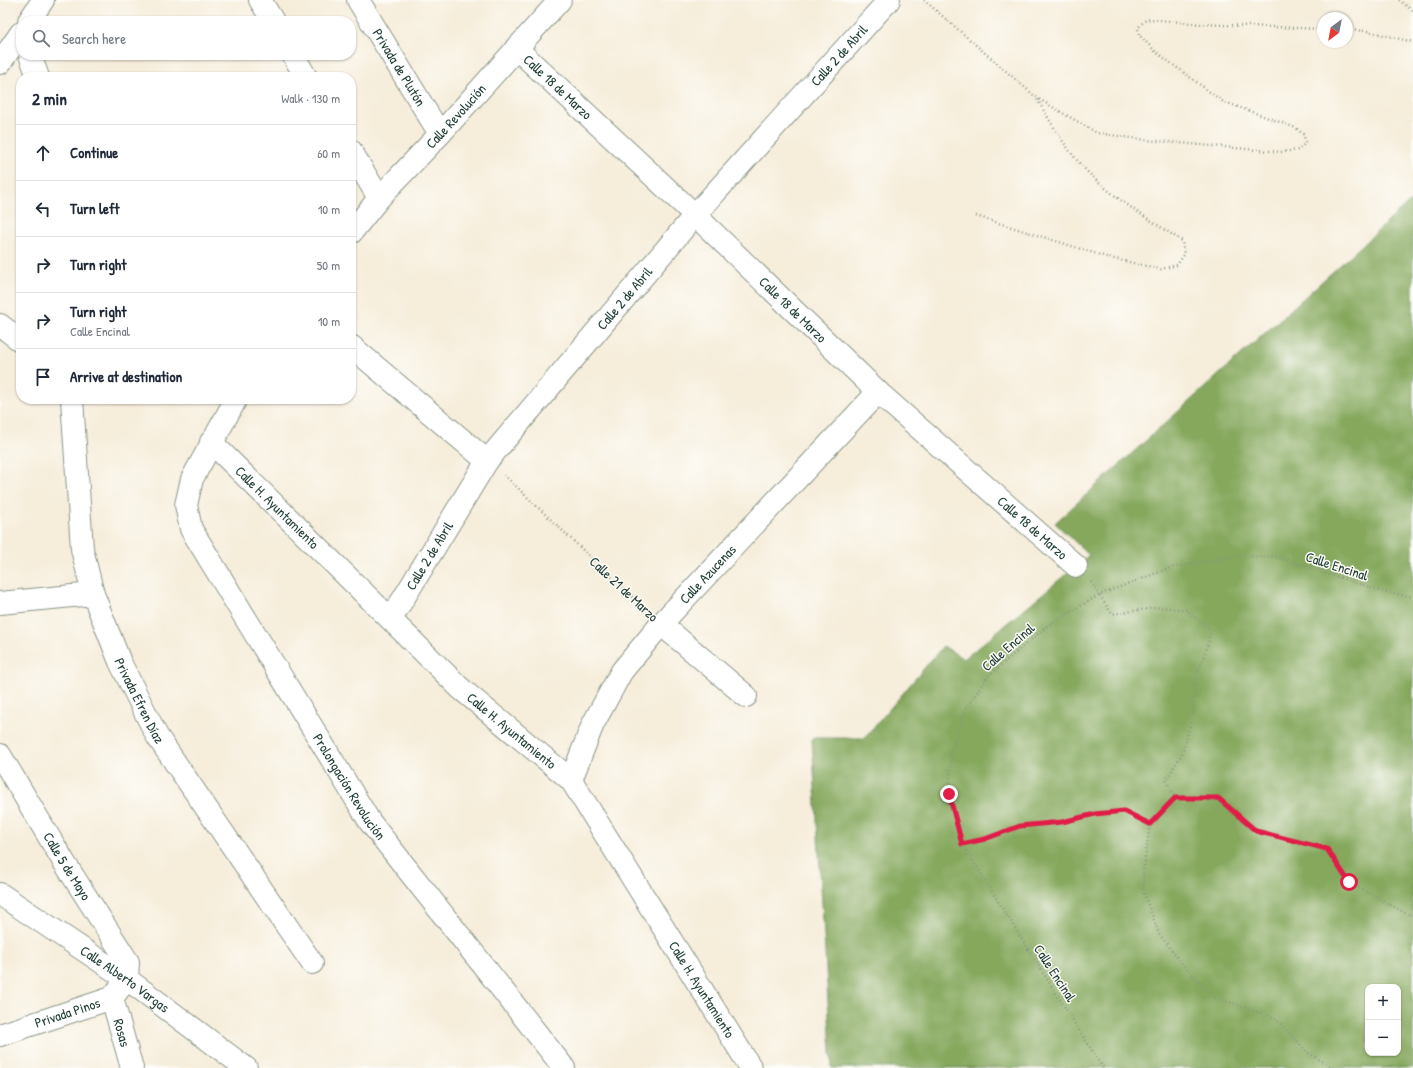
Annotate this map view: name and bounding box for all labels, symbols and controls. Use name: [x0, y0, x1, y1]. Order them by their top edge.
north arrow: [1317, 12, 1353, 48]
search box: [16, 16, 356, 60]
street label: Calle 2 de Abril: [806, 20, 872, 90]
street label: Privada de Plutón: [369, 25, 431, 110]
icon: search: [30, 27, 52, 49]
text: Search here: [62, 28, 126, 49]
street label: Calle 18 de Marzo: [520, 50, 597, 124]
street label: Calle Revolución: [421, 79, 490, 152]
text: 2 min: [32, 87, 67, 110]
text: Walk · 130 m: [281, 89, 340, 107]
icon: ahead: [32, 142, 54, 164]
text: Continue: [70, 142, 118, 163]
text: 60 m: [317, 144, 340, 162]
icon: left: [32, 198, 54, 220]
text: Turn left: [70, 198, 120, 219]
text: 10 m: [318, 200, 340, 218]
icon: right: [32, 254, 54, 276]
text: Turn right: [70, 254, 126, 275]
text: 50 m: [317, 256, 340, 274]
street label: Calle 2 de Abril: [592, 262, 657, 333]
street label: Calle 18 de Marzo: [755, 272, 832, 347]
text: Turn right: [70, 301, 126, 322]
icon: right: [32, 310, 54, 332]
text: 10 m: [318, 312, 340, 330]
text: Calle Encinal: [70, 322, 130, 340]
icon: arrive: [32, 366, 54, 388]
text: Arrive at destination: [70, 366, 182, 387]
street label: Calle H. Ayuntamiento: [231, 461, 324, 553]
street label: Calle 18 de Marzo: [994, 491, 1072, 564]
street label: Calle 2 de Abril: [401, 517, 457, 593]
street label: Calle Azucenas: [675, 540, 740, 608]
street label: Calle Encinal: [1303, 547, 1371, 585]
street label: Calle 21 de Marzo: [586, 552, 663, 626]
street label: Calle Encinal: [977, 618, 1038, 675]
street label: Privada Efren Díaz: [110, 655, 169, 747]
street label: Calle H. Ayuntamiento: [463, 688, 561, 773]
street label: Prolongación Revolución: [309, 730, 390, 843]
route end: [940, 785, 958, 803]
street label: Calle 5 de Mayo: [39, 828, 96, 904]
route start: [1340, 873, 1358, 891]
street label: Calle H. Ayuntamiento: [665, 937, 740, 1041]
street label: Calle Alberto Vargas: [77, 940, 174, 1017]
street label: Calle Encinal: [1030, 940, 1081, 1005]
map controls: [1365, 984, 1401, 1056]
button: +: [1365, 984, 1401, 1020]
street label: Privada Pinos: [32, 993, 102, 1032]
street label: Rosas: [109, 1016, 135, 1049]
button: −: [1365, 1020, 1401, 1056]

